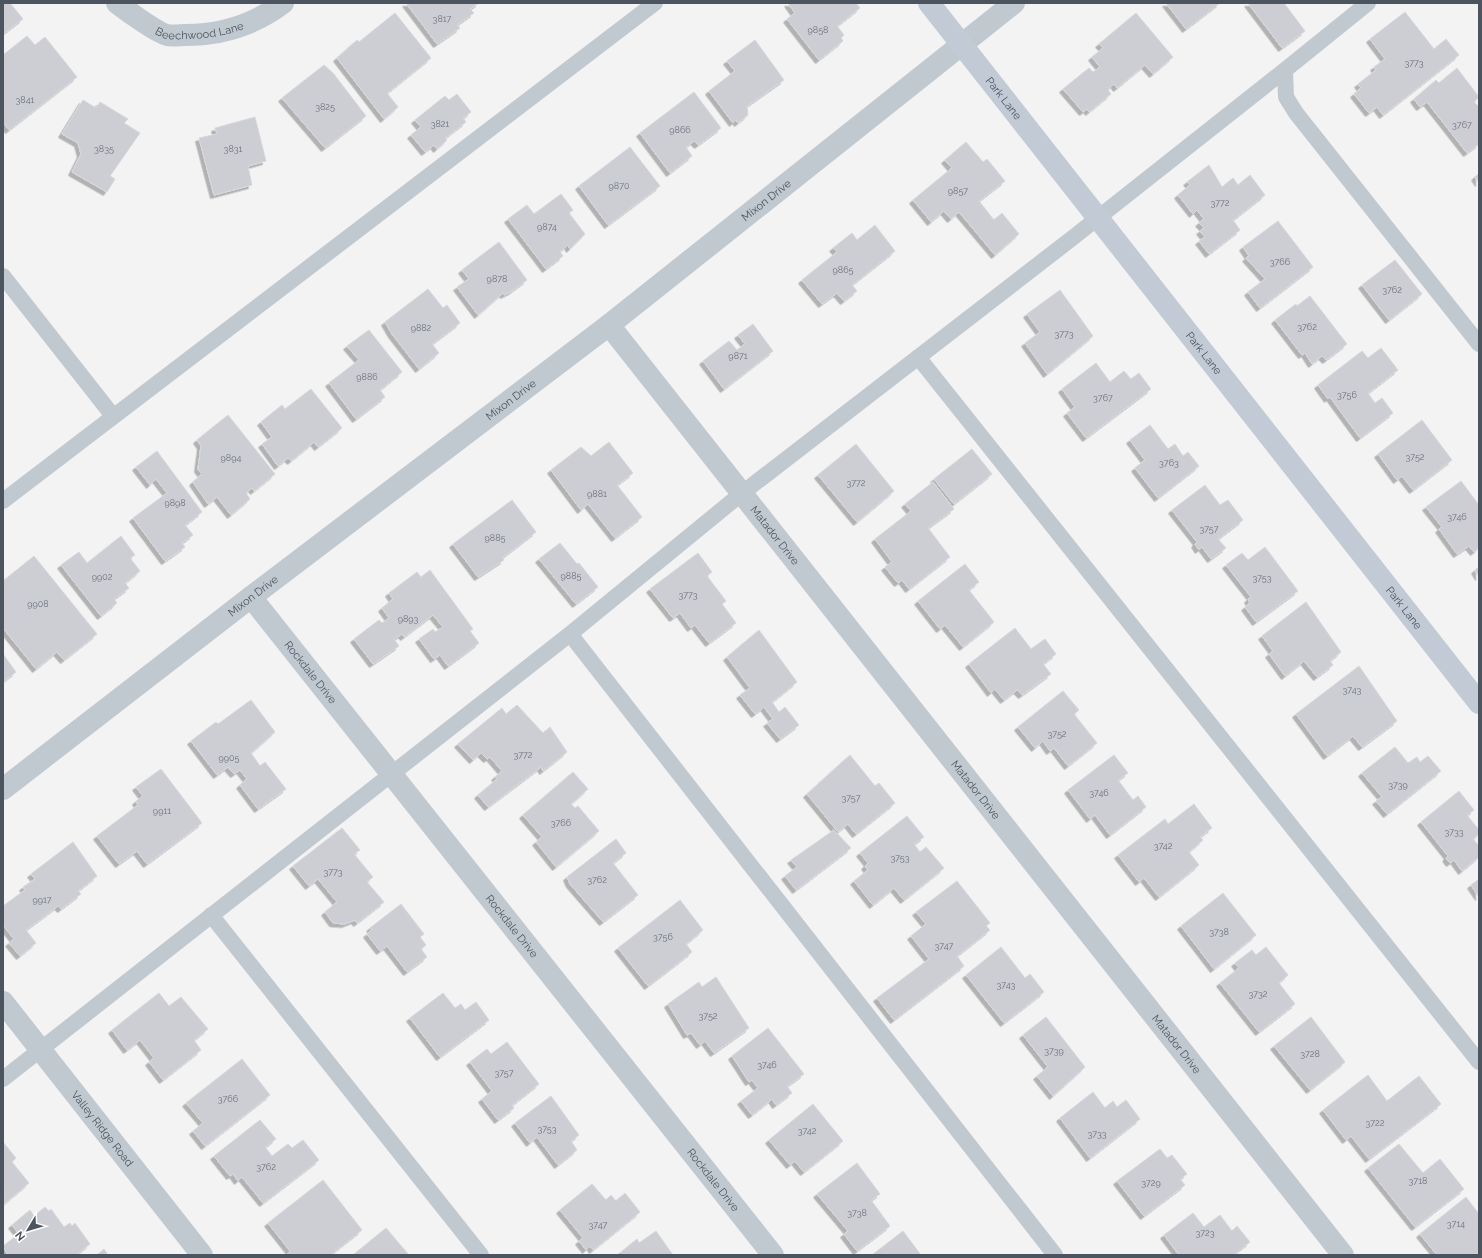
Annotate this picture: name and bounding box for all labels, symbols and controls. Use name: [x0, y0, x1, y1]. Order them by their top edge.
house number: 3817: [433, 14, 452, 24]
street label: Beechwood Lane: [153, 19, 246, 42]
house number: 9858: [808, 25, 828, 35]
house number: 3773: [1404, 58, 1424, 68]
street label: Park Lane: [983, 74, 1025, 122]
house number: 3841: [16, 95, 35, 105]
house number: 3825: [315, 102, 335, 112]
house number: 3821: [431, 119, 449, 129]
house number: 3767: [1452, 120, 1472, 130]
house number: 9866: [669, 125, 691, 135]
house number: 3835: [94, 144, 114, 154]
house number: 3831: [224, 144, 243, 154]
street label: Mixon Drive: [739, 176, 794, 224]
house number: 9870: [609, 181, 630, 191]
house number: 9857: [948, 186, 968, 196]
house number: 3772: [1210, 198, 1230, 208]
house number: 9874: [537, 222, 557, 232]
house number: 3766: [1270, 257, 1291, 267]
house number: 9865: [833, 265, 854, 275]
house number: 9878: [487, 274, 507, 284]
house number: 3762: [1382, 285, 1402, 295]
house number: 3762: [1297, 322, 1317, 332]
house number: 9882: [411, 323, 432, 333]
house number: 3773: [1054, 329, 1074, 339]
street label: Park Lane: [1183, 329, 1225, 377]
house number: 9871: [728, 351, 748, 361]
house number: 9886: [356, 372, 378, 382]
street label: Mixon Drive: [483, 376, 539, 423]
house number: 3756: [1337, 390, 1357, 400]
house number: 3767: [1093, 393, 1113, 403]
house number: 3752: [1405, 452, 1425, 462]
house number: 9894: [221, 453, 241, 463]
house number: 3763: [1159, 458, 1179, 468]
house number: 3772: [846, 478, 866, 488]
house number: 9881: [587, 489, 607, 499]
house number: 9898: [164, 498, 186, 508]
street label: Matador Drive: [748, 503, 803, 568]
house number: 3746: [1447, 512, 1467, 522]
house number: 3757: [1199, 524, 1219, 534]
house number: 9885: [485, 533, 506, 543]
house number: 9885: [561, 571, 582, 581]
house number: 9902: [92, 572, 113, 582]
street label: Mixon Drive: [225, 572, 281, 619]
house number: 3753: [1252, 573, 1272, 583]
street label: Park Lane: [1383, 584, 1425, 632]
house number: 3773: [678, 590, 698, 600]
house number: 9908: [27, 599, 49, 609]
house number: 9893: [398, 614, 419, 624]
street label: Rockdale Drive: [282, 638, 340, 707]
house number: 3743: [1343, 685, 1362, 695]
house number: 3752: [1047, 729, 1067, 739]
house number: 3772: [513, 750, 533, 760]
house number: 9905: [219, 753, 240, 763]
street label: Matador Drive: [949, 758, 1003, 822]
house number: 3739: [1388, 780, 1408, 790]
house number: 3746: [1089, 788, 1109, 798]
house number: 3757: [841, 793, 861, 803]
house number: 9911: [153, 806, 171, 816]
house number: 3766: [551, 818, 572, 828]
house number: 3733: [1444, 827, 1464, 837]
house number: 3742: [1154, 841, 1173, 851]
house number: 3753: [890, 853, 910, 863]
house number: 3773: [323, 867, 343, 877]
house number: 3762: [587, 875, 607, 885]
street label: Rockdale Drive: [483, 892, 541, 960]
house number: 9917: [32, 895, 52, 905]
house number: 3738: [1209, 927, 1229, 937]
house number: 3756: [653, 932, 673, 942]
house number: 3747: [935, 941, 954, 951]
house number: 3743: [997, 980, 1016, 990]
house number: 3732: [1248, 989, 1268, 999]
house number: 3752: [698, 1011, 718, 1021]
street label: Matador Drive: [1149, 1012, 1204, 1076]
house number: 3739: [1044, 1046, 1064, 1056]
house number: 3728: [1300, 1049, 1320, 1059]
house number: 3746: [757, 1060, 777, 1070]
house number: 3757: [494, 1068, 514, 1078]
street label: Valley Ridge Road: [69, 1088, 136, 1169]
house number: 3766: [218, 1094, 239, 1104]
house number: 3722: [1366, 1118, 1385, 1128]
house number: 3753: [537, 1124, 557, 1134]
house number: 3742: [798, 1126, 817, 1136]
house number: 3733: [1087, 1129, 1107, 1139]
street label: Rockdale Drive: [685, 1146, 743, 1214]
house number: 3762: [256, 1162, 276, 1172]
house number: 3718: [1409, 1176, 1427, 1186]
house number: 3729: [1141, 1178, 1161, 1188]
house number: 3738: [847, 1208, 867, 1218]
north arrow: [8, 1210, 48, 1250]
house number: 3714: [1447, 1219, 1465, 1229]
house number: 3747: [589, 1220, 608, 1230]
house number: 3723: [1195, 1228, 1215, 1238]
text: N: [13, 1229, 28, 1243]

